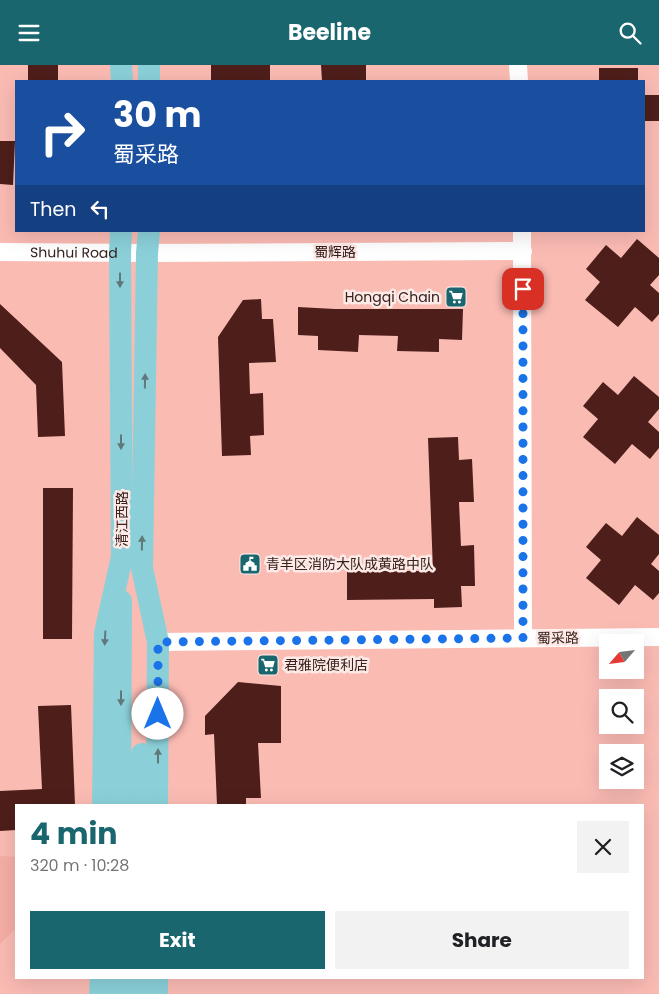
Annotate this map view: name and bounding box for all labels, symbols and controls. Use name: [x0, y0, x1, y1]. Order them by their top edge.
text: Beeline: [288, 17, 371, 48]
icon: menu: [15, 19, 43, 47]
icon: search: [616, 19, 644, 47]
text: 30 m: [113, 90, 201, 139]
icon: right: [30, 100, 95, 165]
text: 蜀采路: [113, 139, 179, 170]
icon: left: [86, 195, 114, 223]
text: Then: [30, 196, 76, 223]
street label: Shuhui Road: [30, 242, 118, 263]
street label: 蜀辉路: [314, 242, 356, 262]
pin: [502, 268, 544, 310]
one-way arrow: [116, 272, 124, 288]
icon: arrive: [509, 275, 537, 303]
supermarket icon: Hongqi Chain: [444, 285, 468, 309]
place label: Hongqi Chain: [345, 287, 440, 307]
one-way arrow: [141, 372, 149, 388]
one-way arrow: [117, 435, 125, 451]
street label: 清江西路: [112, 491, 132, 547]
one-way arrow: [138, 535, 146, 551]
public building icon: 青羊区消防大队成黄路中队: [238, 552, 262, 576]
place label: 青羊区消防大队成黄路中队: [266, 554, 434, 574]
street label: 蜀采路: [537, 628, 579, 648]
one-way arrow: [101, 630, 109, 646]
north arrow: [599, 634, 644, 679]
map controls: [599, 634, 644, 789]
supermarket icon: 君雅院便利店: [256, 653, 280, 677]
place label: 君雅院便利店: [284, 655, 368, 675]
position arrow: [131, 687, 183, 739]
button: search: [599, 689, 644, 734]
one-way arrow: [116, 690, 124, 706]
button: layers: [599, 744, 644, 789]
one-way arrow: [154, 748, 162, 764]
text: 4 min: [30, 812, 118, 855]
button: close: [577, 821, 629, 873]
text: 320 m · 10:28: [30, 854, 129, 877]
button: Exit: [30, 911, 325, 969]
button: Share: [335, 911, 629, 969]

